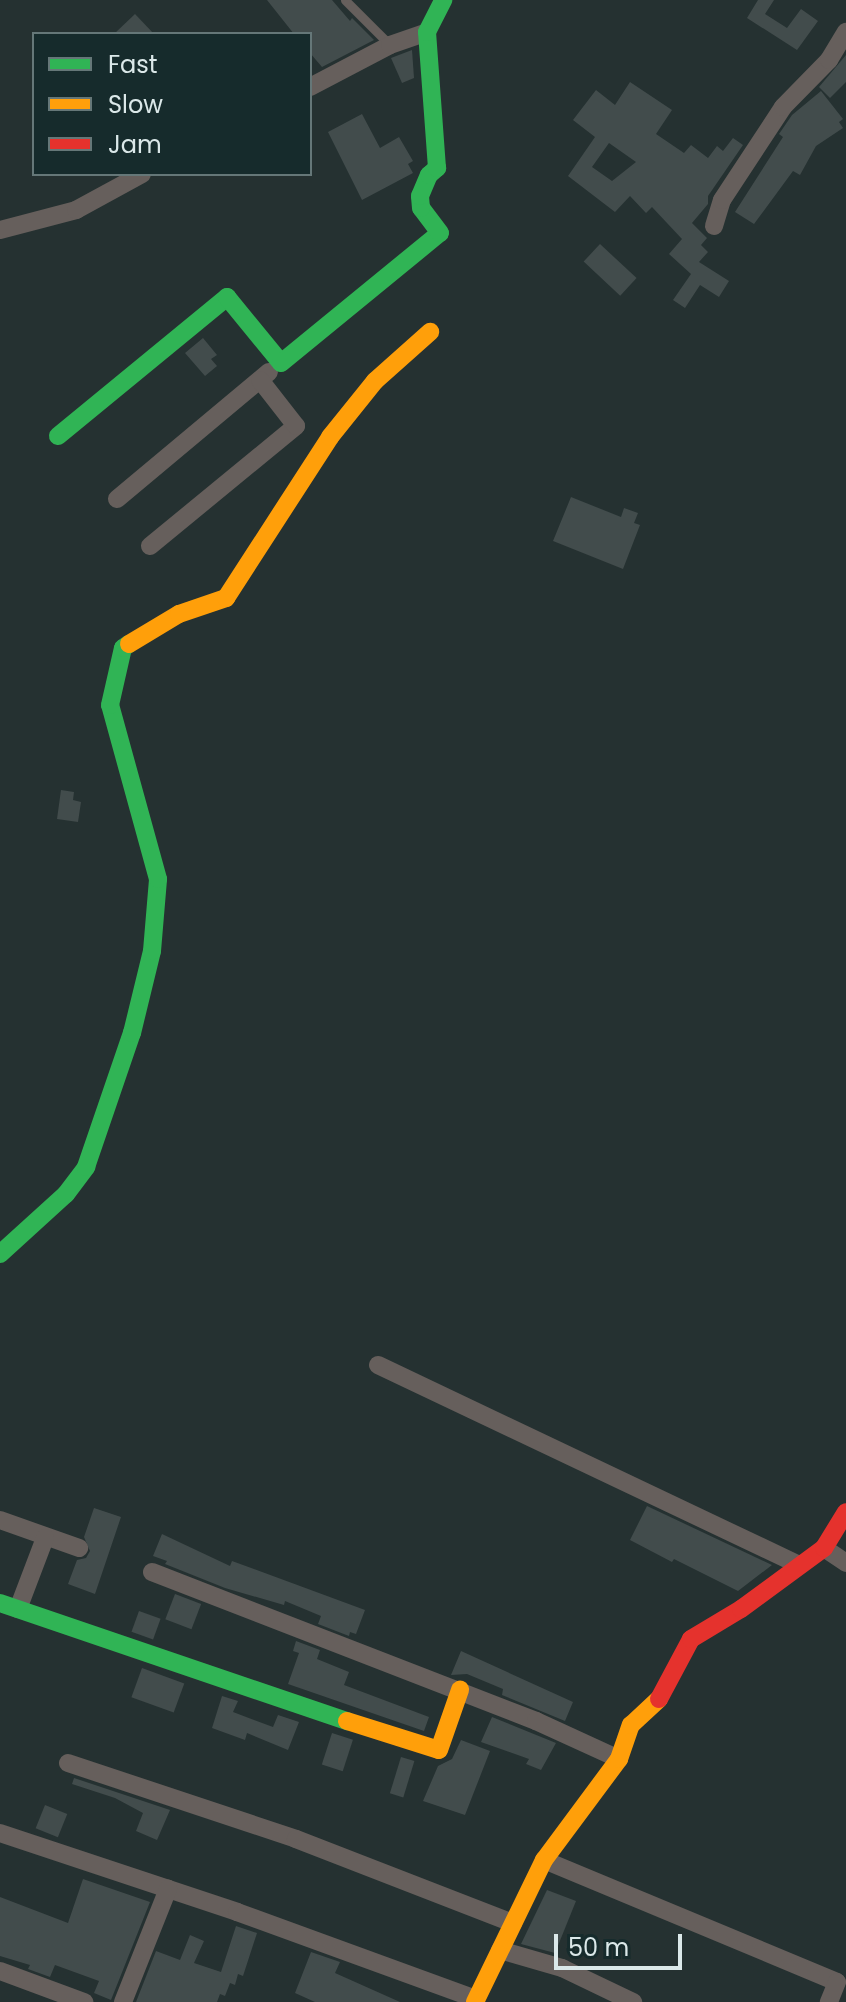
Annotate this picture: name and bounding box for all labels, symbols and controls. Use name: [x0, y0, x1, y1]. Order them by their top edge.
legend: [32, 32, 312, 176]
text: Fast: [108, 48, 158, 81]
text: Slow: [108, 88, 163, 121]
text: Jam: [108, 128, 162, 161]
scale bar: [558, 1918, 686, 1968]
text: 50 m: [568, 1931, 629, 1964]

